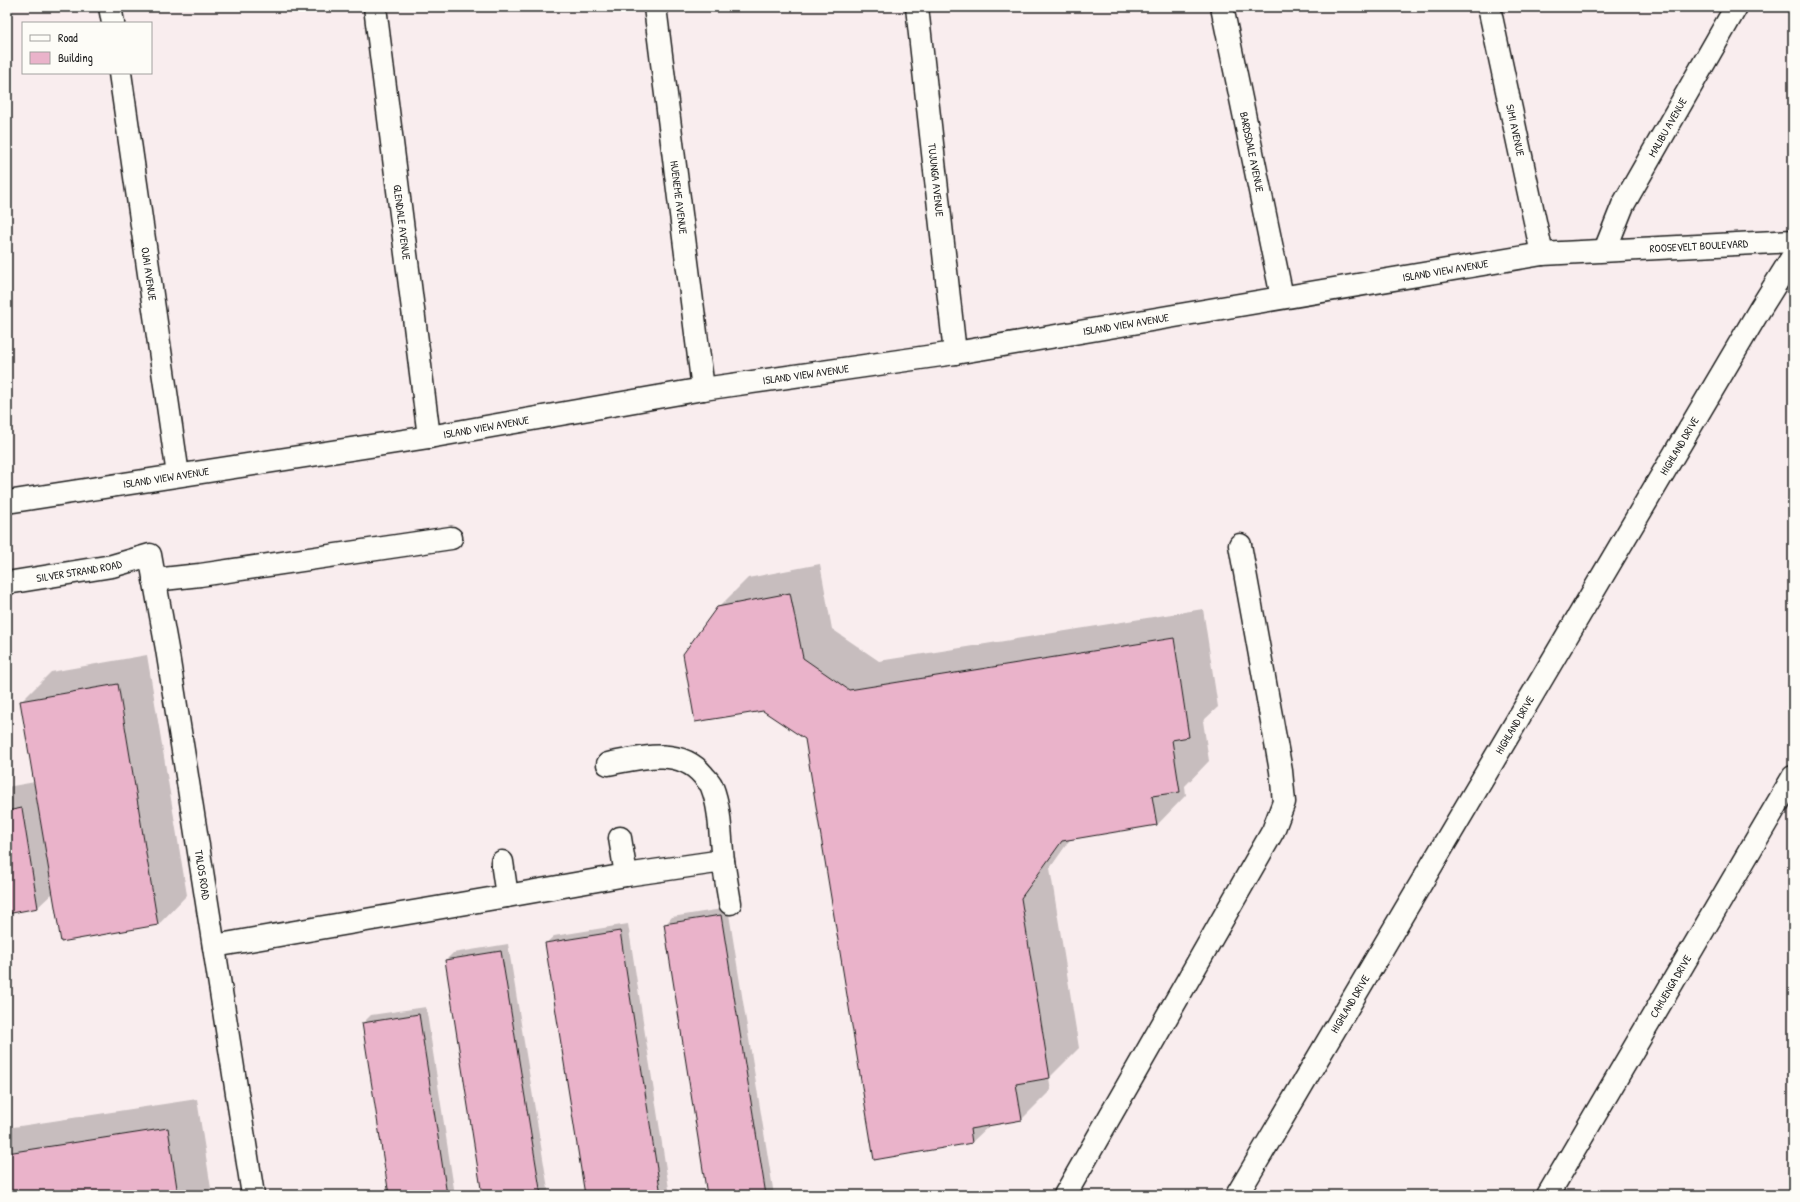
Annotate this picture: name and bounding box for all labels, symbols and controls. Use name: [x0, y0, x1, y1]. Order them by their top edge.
legend: [22, 22, 152, 74]
text: Road: [58, 29, 78, 46]
text: Building: [58, 49, 93, 66]
street label: MALIBU AVENUE: [1645, 95, 1690, 159]
street label: SIMI AVENUE: [1503, 103, 1528, 157]
street label: BARDSDALE AVENUE: [1237, 111, 1267, 193]
street label: TUJUNGA AVENUE: [925, 143, 947, 217]
street label: HUENEME AVENUE: [667, 160, 691, 235]
street label: GLENDALE AVENUE: [390, 184, 414, 261]
street label: ROOSEVELT BOULEVARD: [1649, 236, 1749, 255]
street label: OJAI AVENUE: [138, 246, 160, 302]
street label: ISLAND VIEW AVENUE: [1401, 256, 1490, 284]
street label: ISLAND VIEW AVENUE: [1082, 310, 1170, 338]
street label: ISLAND VIEW AVENUE: [762, 361, 850, 387]
street label: ISLAND VIEW AVENUE: [442, 413, 530, 441]
street label: HIGHLAND DRIVE: [1657, 414, 1702, 477]
street label: ISLAND VIEW AVENUE: [122, 464, 210, 491]
street label: SILVER STRAND ROAD: [35, 556, 124, 585]
street label: HIGHLAND DRIVE: [1492, 693, 1537, 756]
street label: TALOS ROAD: [192, 849, 213, 901]
street label: CAHUENGA DRIVE: [1647, 952, 1694, 1020]
street label: HIGHLAND DRIVE: [1327, 972, 1373, 1035]

